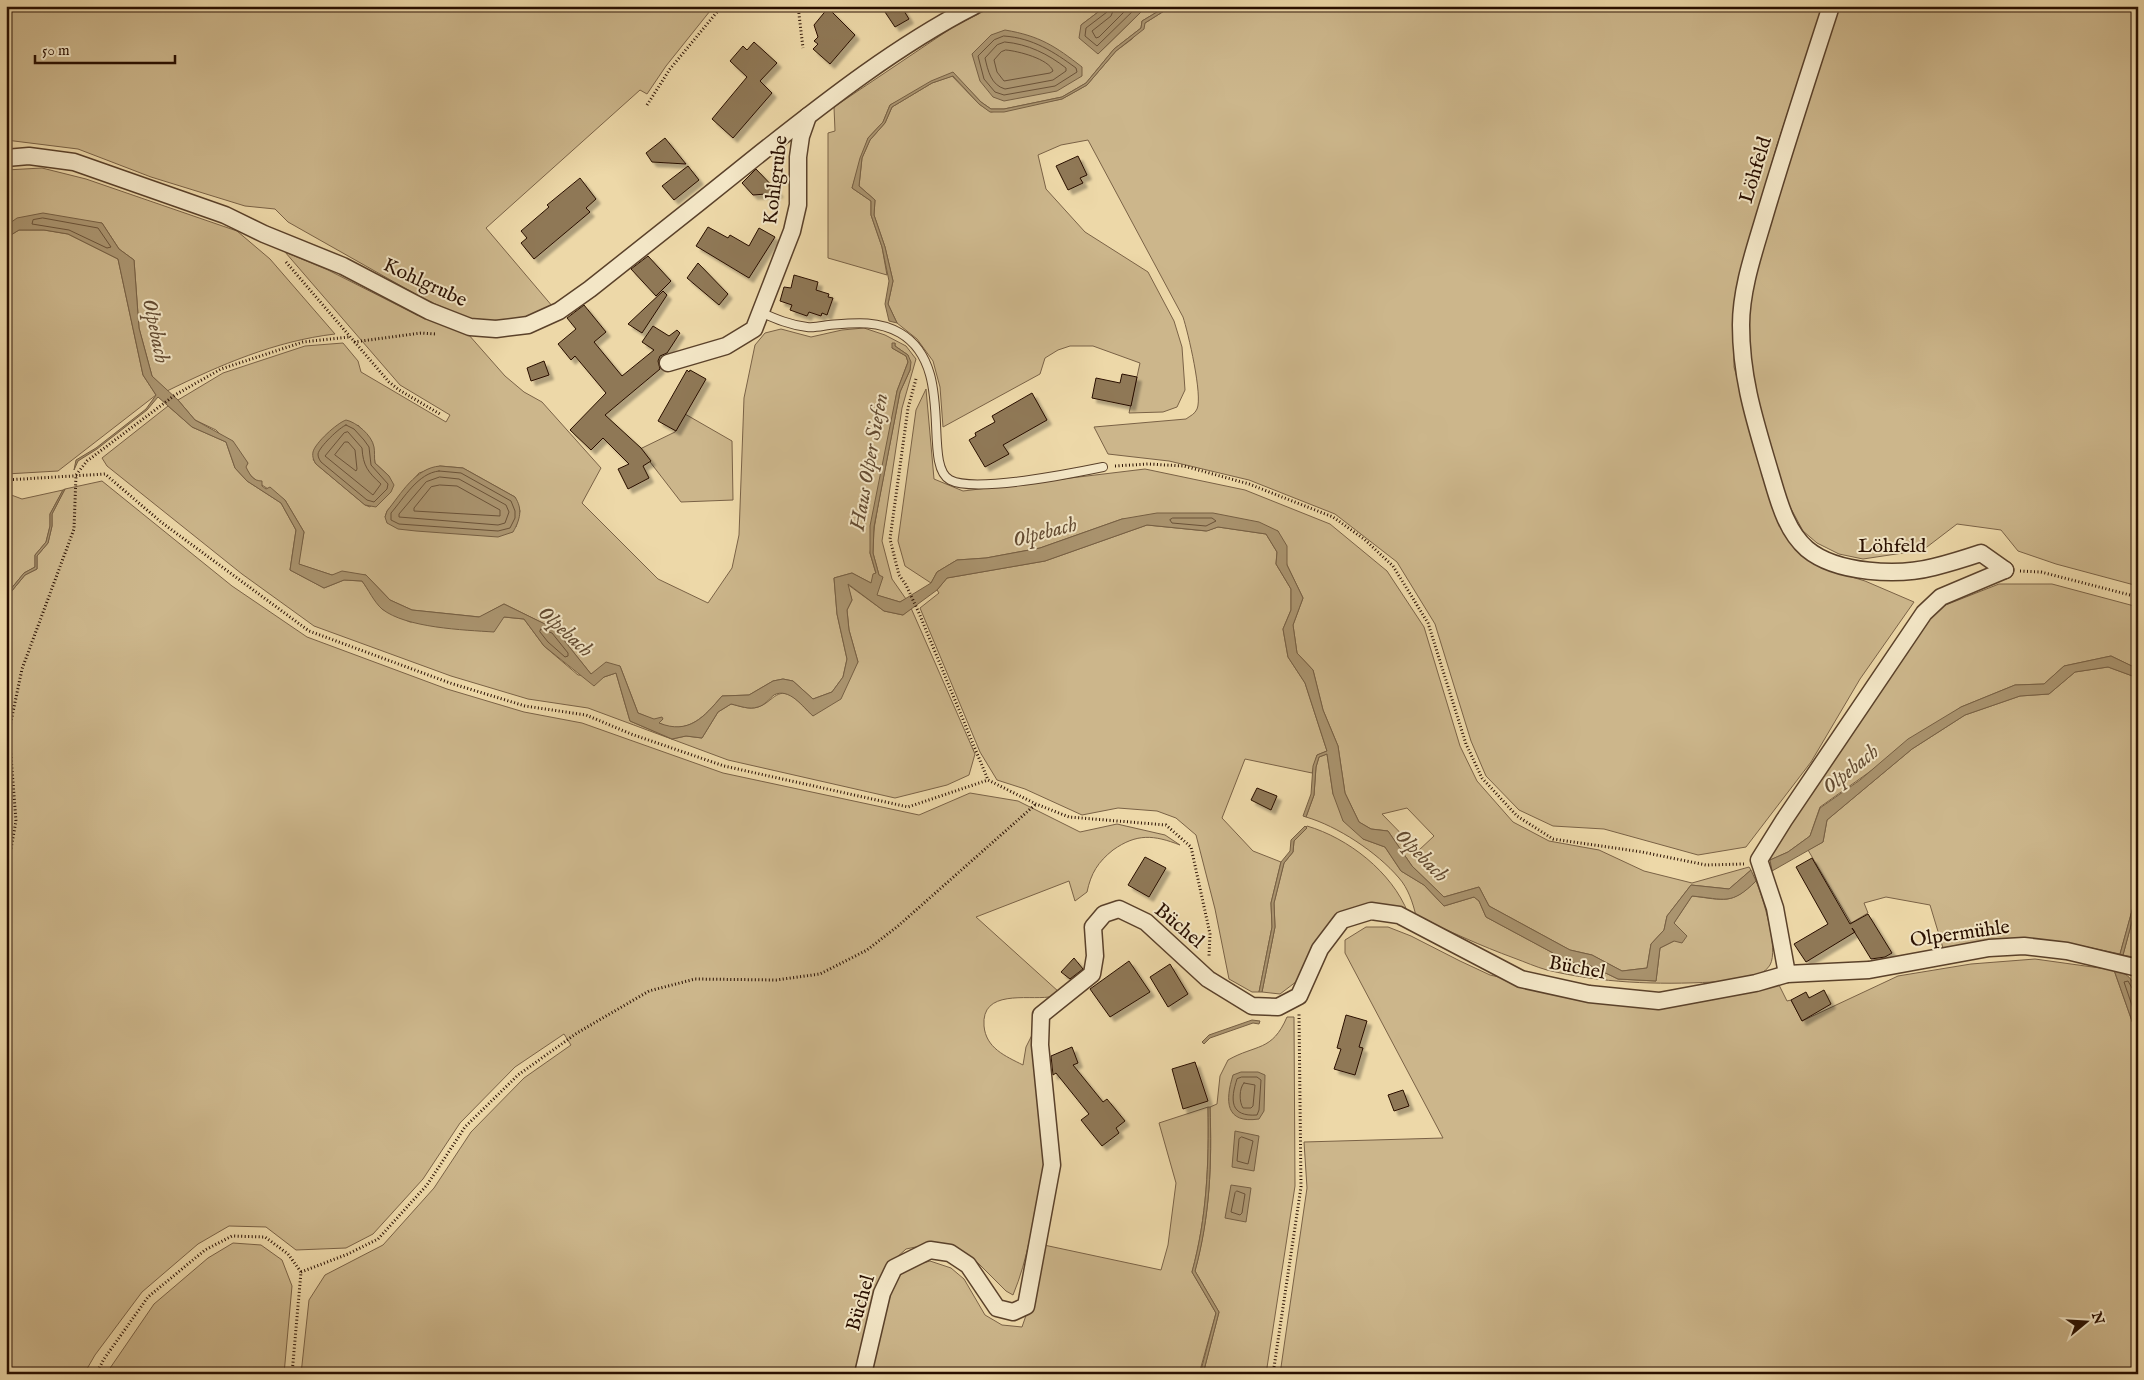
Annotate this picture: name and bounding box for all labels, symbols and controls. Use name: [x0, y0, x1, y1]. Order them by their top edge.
scale bar: [35, 32, 175, 64]
text: 50 m: [42, 41, 70, 60]
street label: Löhfeld: [1734, 133, 1778, 206]
street label: Kohlgrube: [758, 134, 794, 226]
street label: Kohlgrube: [379, 253, 471, 313]
water label: Olpebach: [135, 296, 175, 366]
water label: Haus Olper Siefen: [844, 391, 895, 534]
water label: Olpebach: [1010, 511, 1080, 554]
street label: Löhfeld: [1858, 534, 1926, 559]
water label: Olpebach: [532, 600, 598, 664]
water label: Olpebach: [1817, 739, 1885, 801]
water label: Olpebach: [1388, 823, 1454, 889]
street label: Büchel: [1149, 898, 1209, 954]
street label: Olpermühle: [1909, 915, 2011, 953]
street label: Büchel: [1546, 950, 1608, 986]
street label: Büchel: [841, 1271, 881, 1334]
north arrow: [2062, 1298, 2112, 1348]
text: N: [2087, 1309, 2108, 1327]

